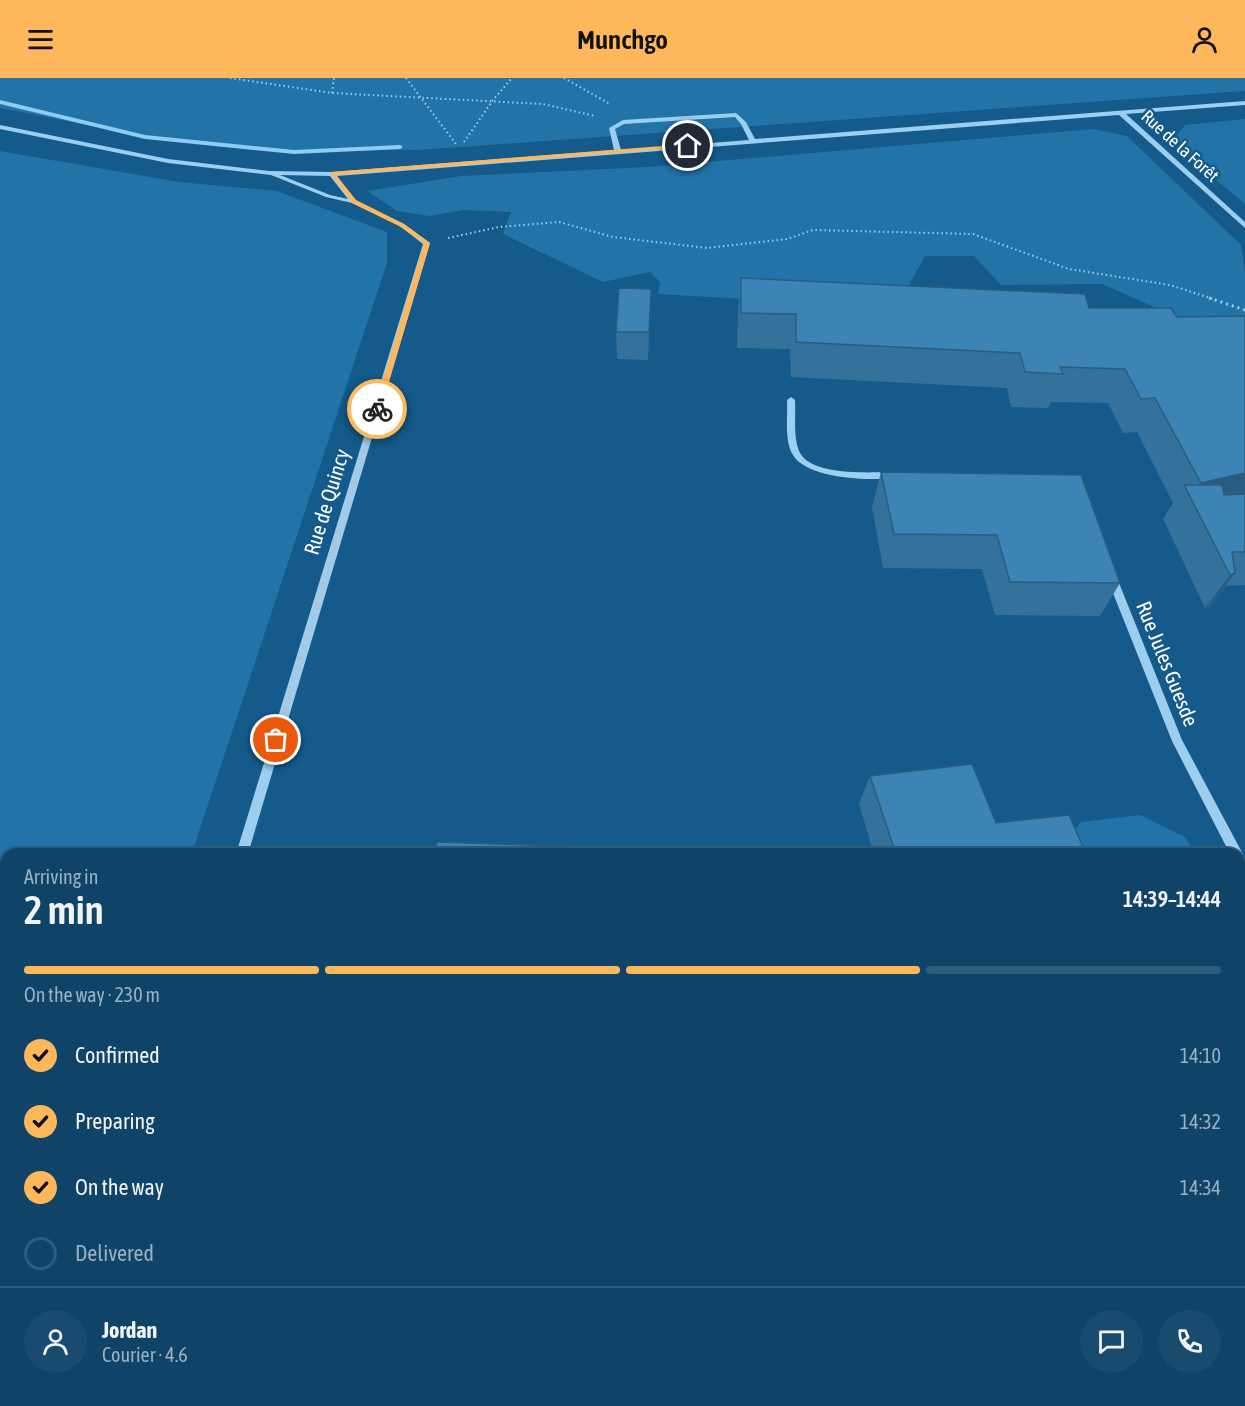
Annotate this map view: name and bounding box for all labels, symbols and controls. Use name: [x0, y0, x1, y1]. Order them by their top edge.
icon: menu: [24, 23, 57, 56]
icon: person: [1188, 23, 1221, 56]
text: Munchgo: [577, 24, 668, 55]
street label: Rue de la Forêt: [1137, 105, 1223, 186]
pin: [662, 120, 713, 171]
icon: home: [671, 129, 704, 162]
courier: [347, 379, 407, 439]
icon: bike: [361, 393, 394, 426]
street label: Rue de Quincy: [299, 446, 354, 557]
street label: Rue Jules Guesde: [1132, 598, 1204, 730]
pin: [250, 714, 301, 765]
icon: bag: [259, 723, 292, 756]
text: Arriving in: [24, 865, 98, 888]
text: 14:39–14:44: [1123, 886, 1221, 912]
text: 2 min: [24, 888, 104, 932]
text: On the way · 230 m: [24, 983, 160, 1006]
icon: check: [24, 1039, 57, 1072]
text: Confirmed: [75, 1042, 160, 1068]
text: 14:10: [1180, 1044, 1221, 1067]
icon: check: [24, 1105, 57, 1138]
text: Preparing: [75, 1108, 155, 1134]
text: 14:32: [1180, 1110, 1221, 1133]
icon: check: [24, 1171, 57, 1204]
text: On the way: [75, 1174, 164, 1200]
text: 14:34: [1180, 1176, 1221, 1199]
text: Delivered: [75, 1240, 154, 1266]
button: person: [24, 1310, 87, 1373]
button: chat: [1080, 1310, 1143, 1373]
button: phone: [1158, 1310, 1221, 1373]
text: Jordan: [102, 1317, 157, 1343]
text: Courier · 4.6: [102, 1343, 188, 1366]

